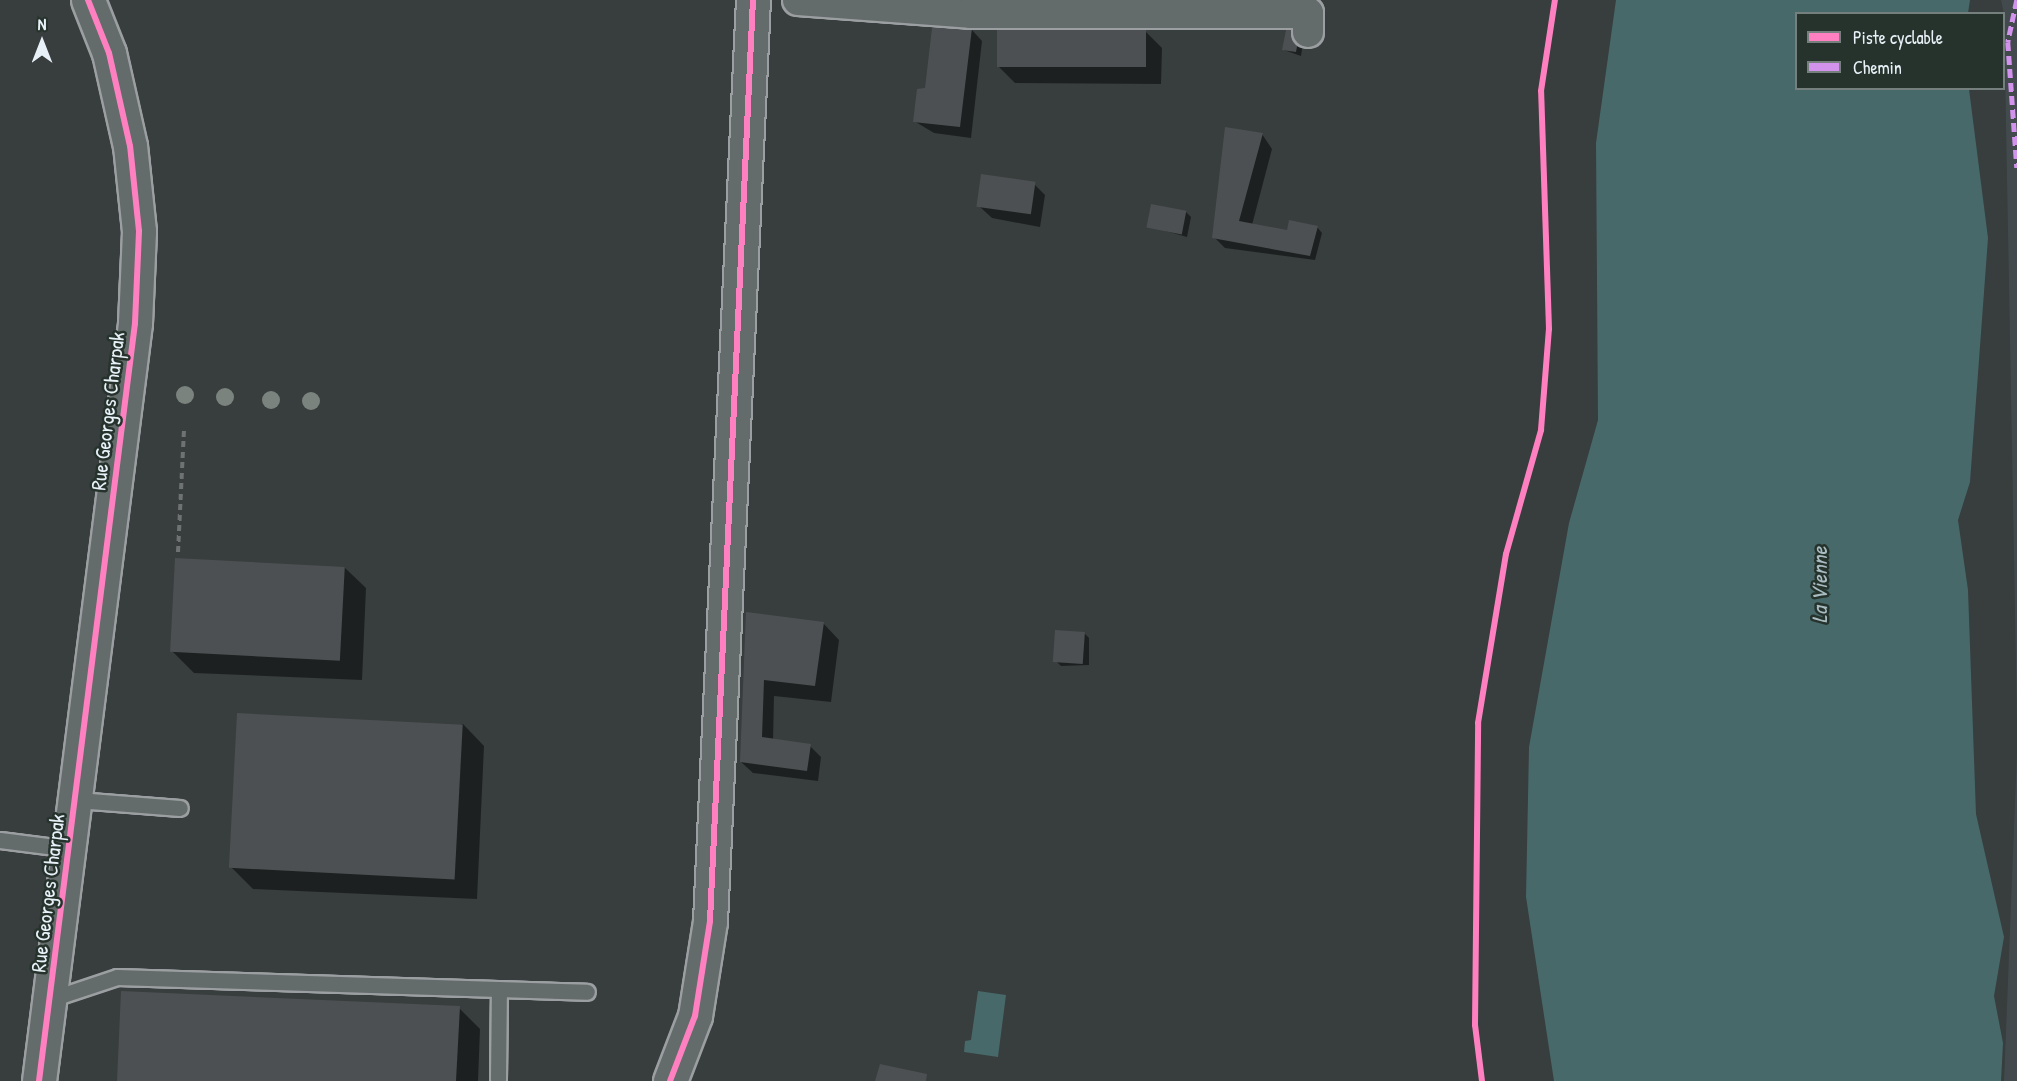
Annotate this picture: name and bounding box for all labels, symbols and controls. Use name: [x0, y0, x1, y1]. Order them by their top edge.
north arrow: [12, 12, 72, 72]
legend: [1795, 12, 2005, 90]
text: N: [38, 13, 46, 35]
text: Piste cyclable: [1853, 25, 1943, 50]
text: Chemin: [1853, 55, 1902, 80]
street label: Rue Georges Charpak: [86, 330, 130, 492]
water label: La Vienne: [1807, 547, 1833, 623]
street label: Rue Georges Charpak: [26, 812, 70, 974]

